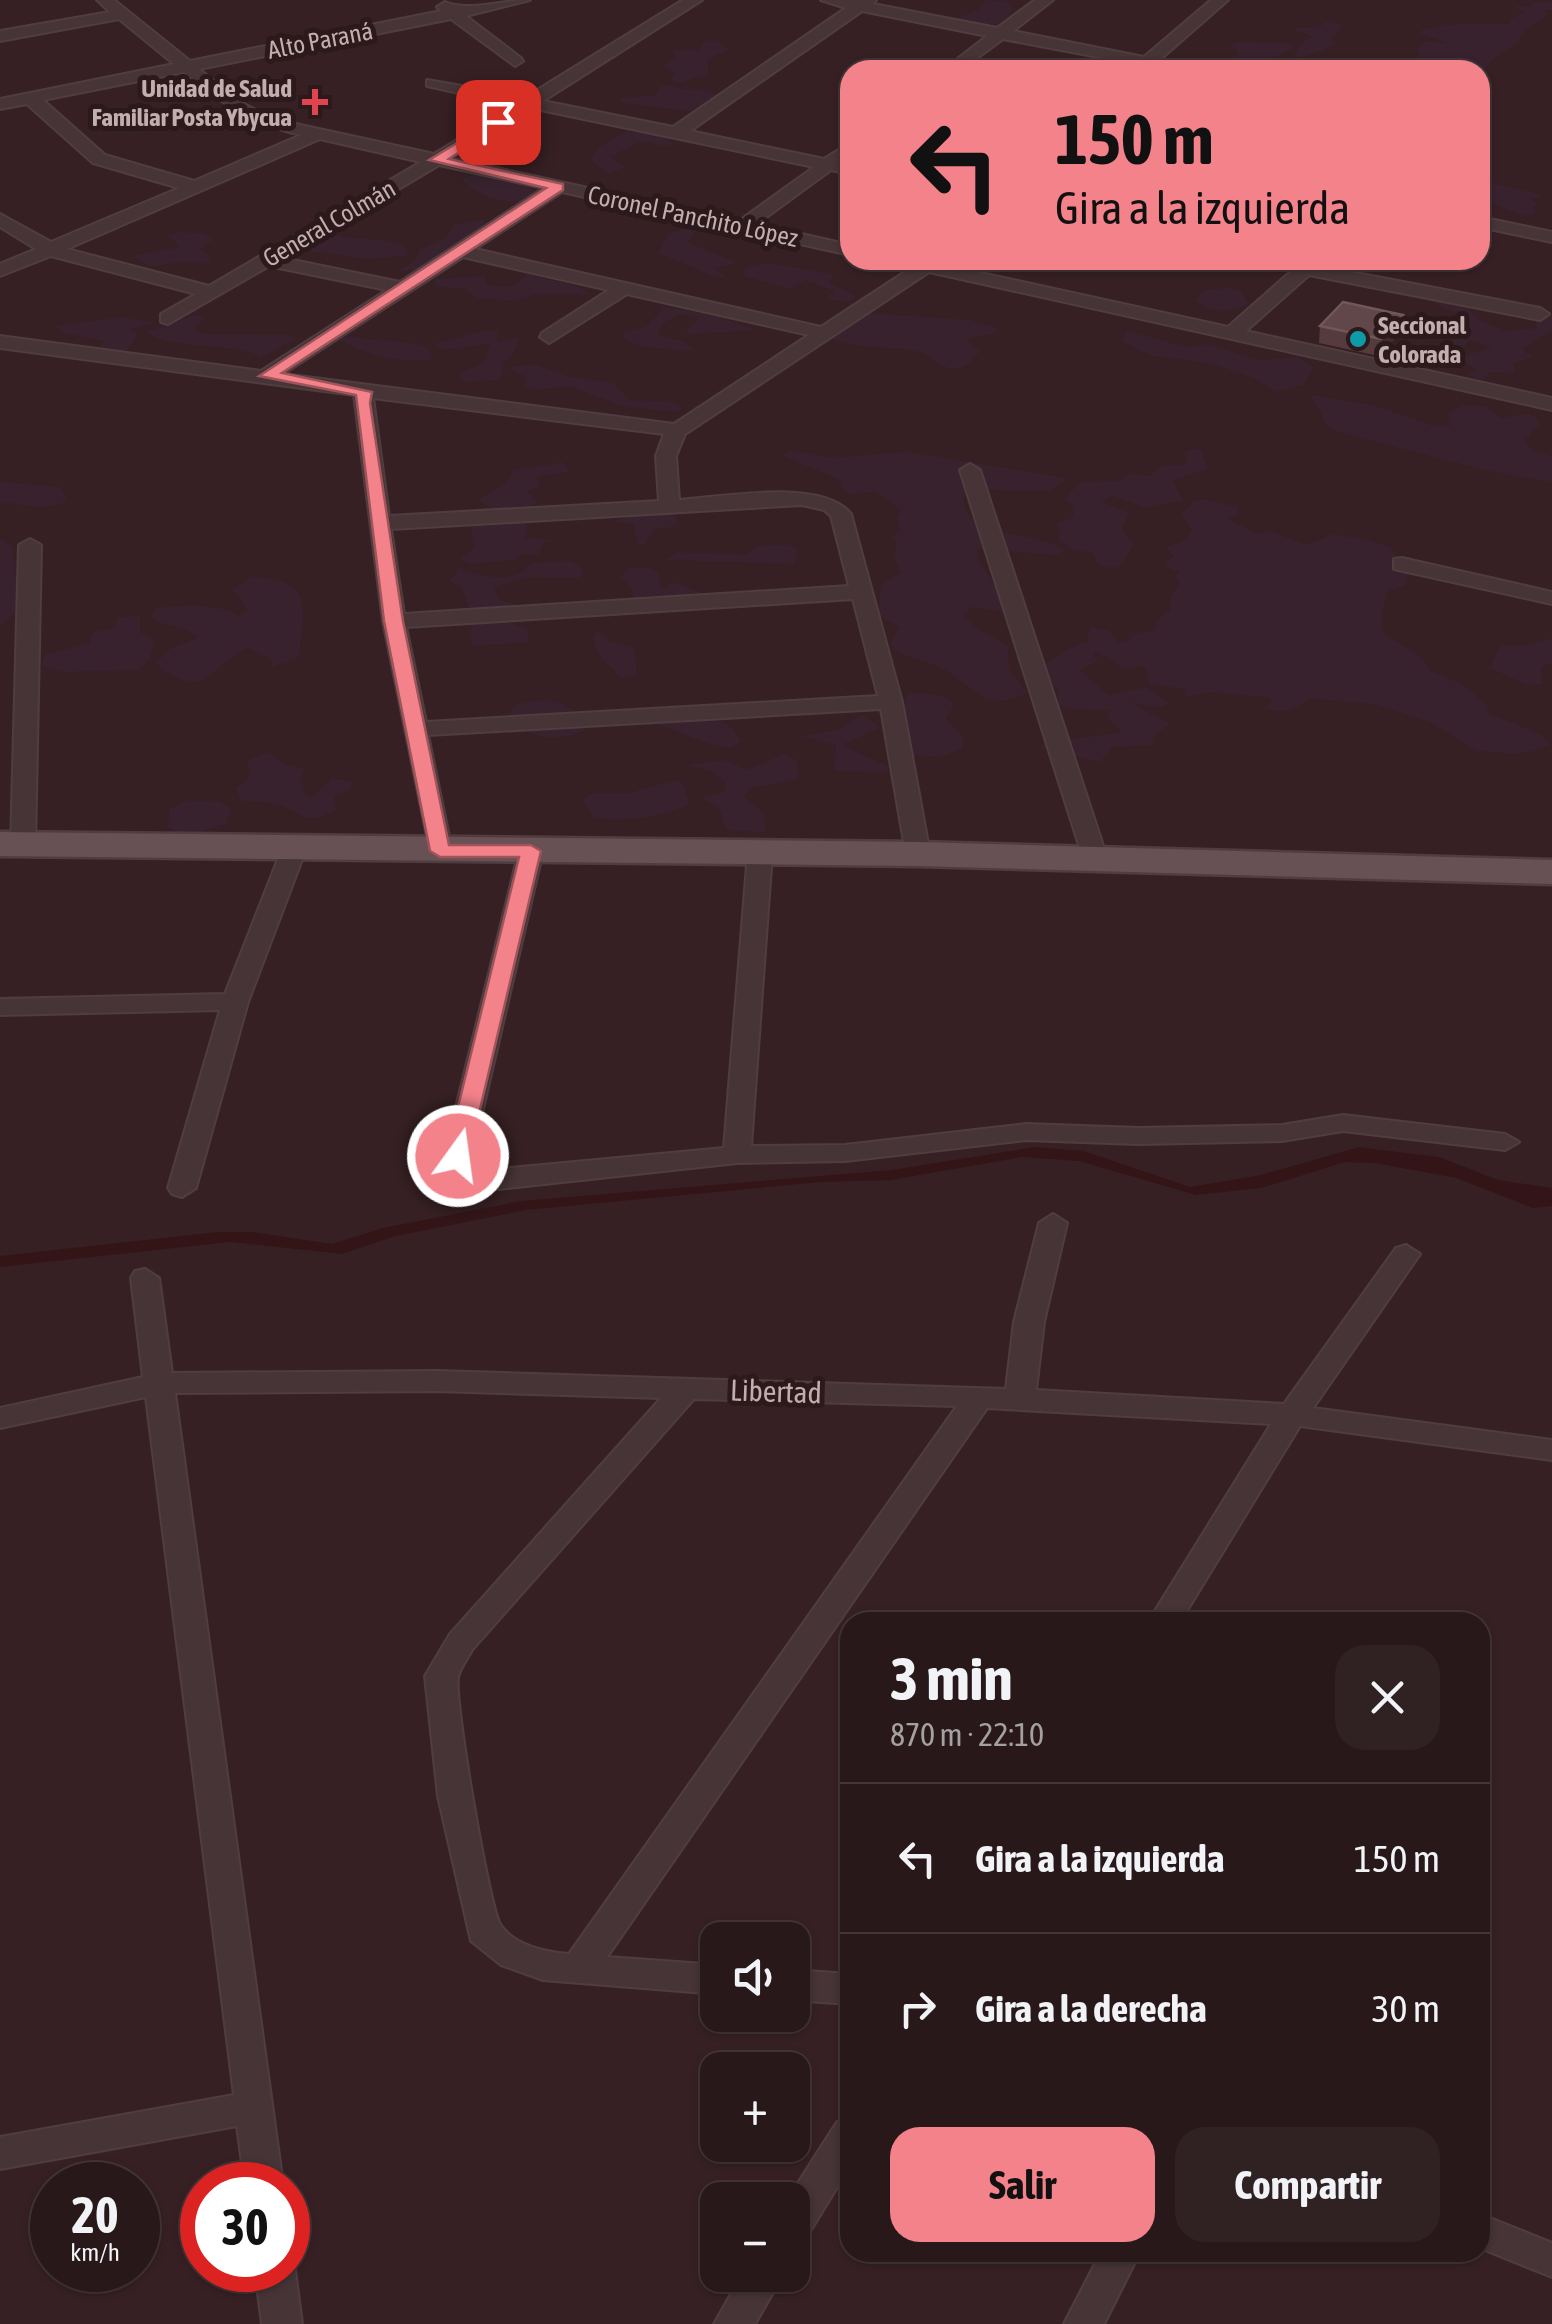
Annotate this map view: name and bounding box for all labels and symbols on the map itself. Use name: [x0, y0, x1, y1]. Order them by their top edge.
street label: Alto Paraná: [265, 16, 375, 64]
place label: Unidad de Salud Familiar Posta Ybycua: [92, 74, 292, 131]
pin: [456, 80, 541, 165]
marker: Unidad de Salud Familiar Posta Ybycua: [302, 89, 328, 115]
street label: General Colmán: [258, 174, 400, 272]
street label: Coronel Panchito López: [585, 180, 801, 252]
place label: Seccional Colorada: [1378, 311, 1466, 368]
marker: Seccional Colorada: [1347, 328, 1369, 350]
position arrow: [406, 1104, 510, 1208]
street label: Libertad: [730, 1372, 822, 1410]
speed limit sign: 30: [180, 2162, 310, 2292]

